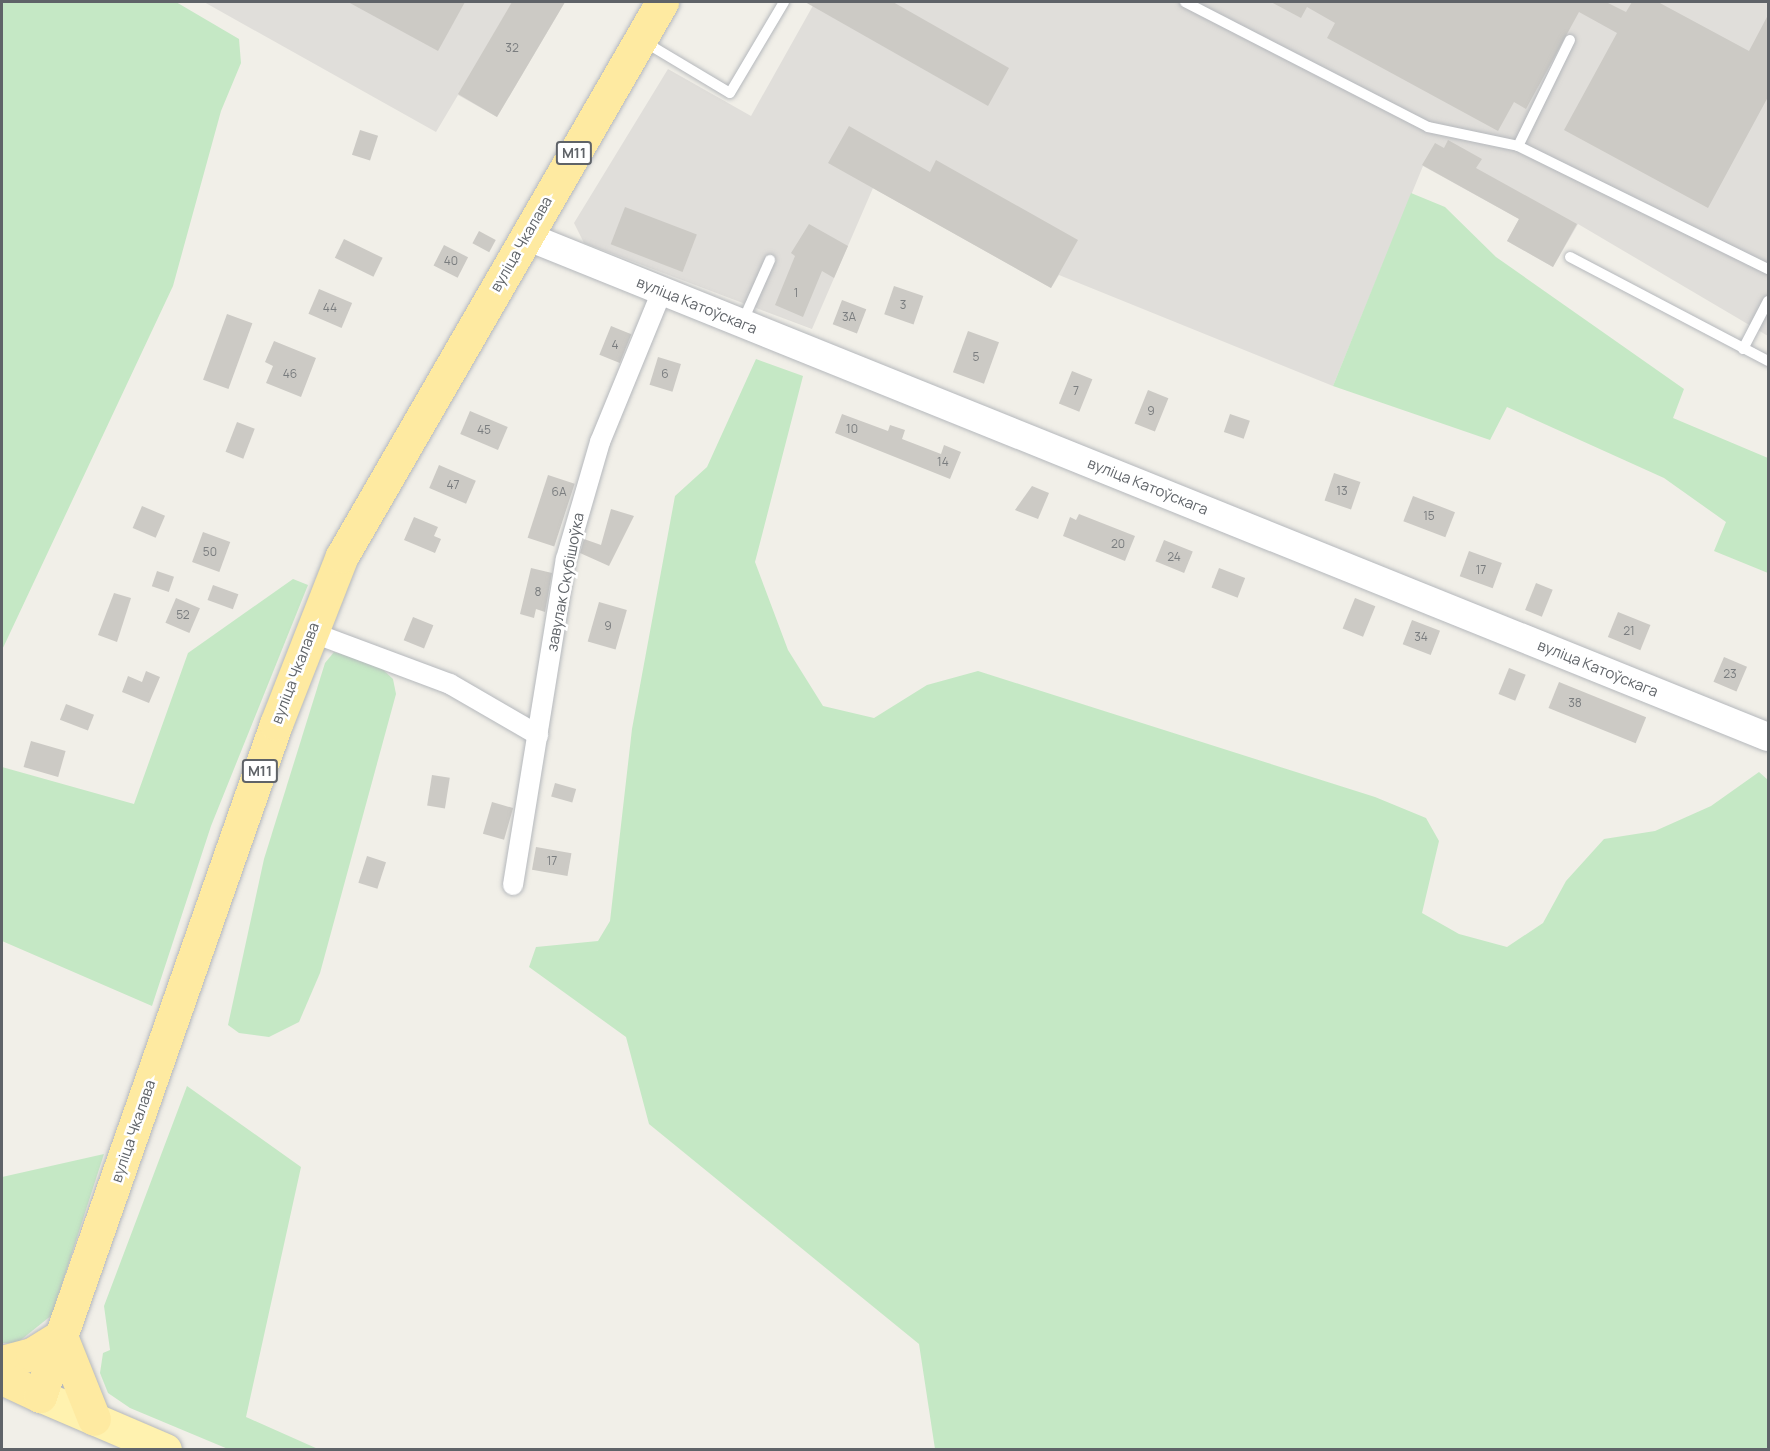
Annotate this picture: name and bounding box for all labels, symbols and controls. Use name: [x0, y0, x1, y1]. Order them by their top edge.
house number: 32: [505, 41, 519, 55]
road number: М11: [554, 142, 594, 164]
street label: вуліца Чкалава: [486, 193, 556, 295]
house number: 40: [444, 254, 458, 268]
street label: вуліца Катоўскага: [634, 273, 760, 337]
house number: 1: [794, 286, 798, 300]
house number: 3: [900, 298, 906, 312]
house number: 44: [323, 301, 337, 315]
house number: 3А: [842, 310, 856, 324]
house number: 4: [611, 338, 619, 352]
house number: 5: [973, 350, 979, 364]
house number: 46: [283, 367, 297, 381]
house number: 6: [661, 367, 669, 381]
house number: 7: [1073, 384, 1079, 398]
house number: 9: [1147, 404, 1155, 418]
house number: 10: [846, 422, 858, 436]
house number: 45: [477, 423, 491, 437]
street label: вуліца Катоўскага: [1085, 454, 1211, 518]
house number: 14: [937, 455, 949, 469]
house number: 47: [446, 478, 460, 492]
house number: 13: [1336, 484, 1348, 498]
house number: 6А: [551, 485, 567, 499]
house number: 15: [1423, 509, 1435, 523]
street label: завулак Скубішоўка: [543, 511, 587, 653]
house number: 20: [1111, 537, 1125, 551]
house number: 50: [203, 545, 217, 559]
house number: 24: [1167, 550, 1181, 564]
house number: 17: [1476, 563, 1486, 577]
house number: 8: [535, 585, 541, 599]
house number: 52: [176, 608, 190, 622]
house number: 9: [604, 619, 612, 633]
street label: вуліца Чкалава: [267, 620, 323, 726]
house number: 21: [1623, 624, 1635, 638]
house number: 34: [1414, 630, 1428, 644]
street label: вуліца Катоўскага: [1535, 636, 1661, 700]
house number: 23: [1723, 667, 1737, 681]
house number: 38: [1568, 696, 1582, 710]
road number: М11: [240, 760, 280, 782]
house number: 17: [547, 854, 557, 868]
street label: вуліца Чкалава: [107, 1077, 159, 1185]

